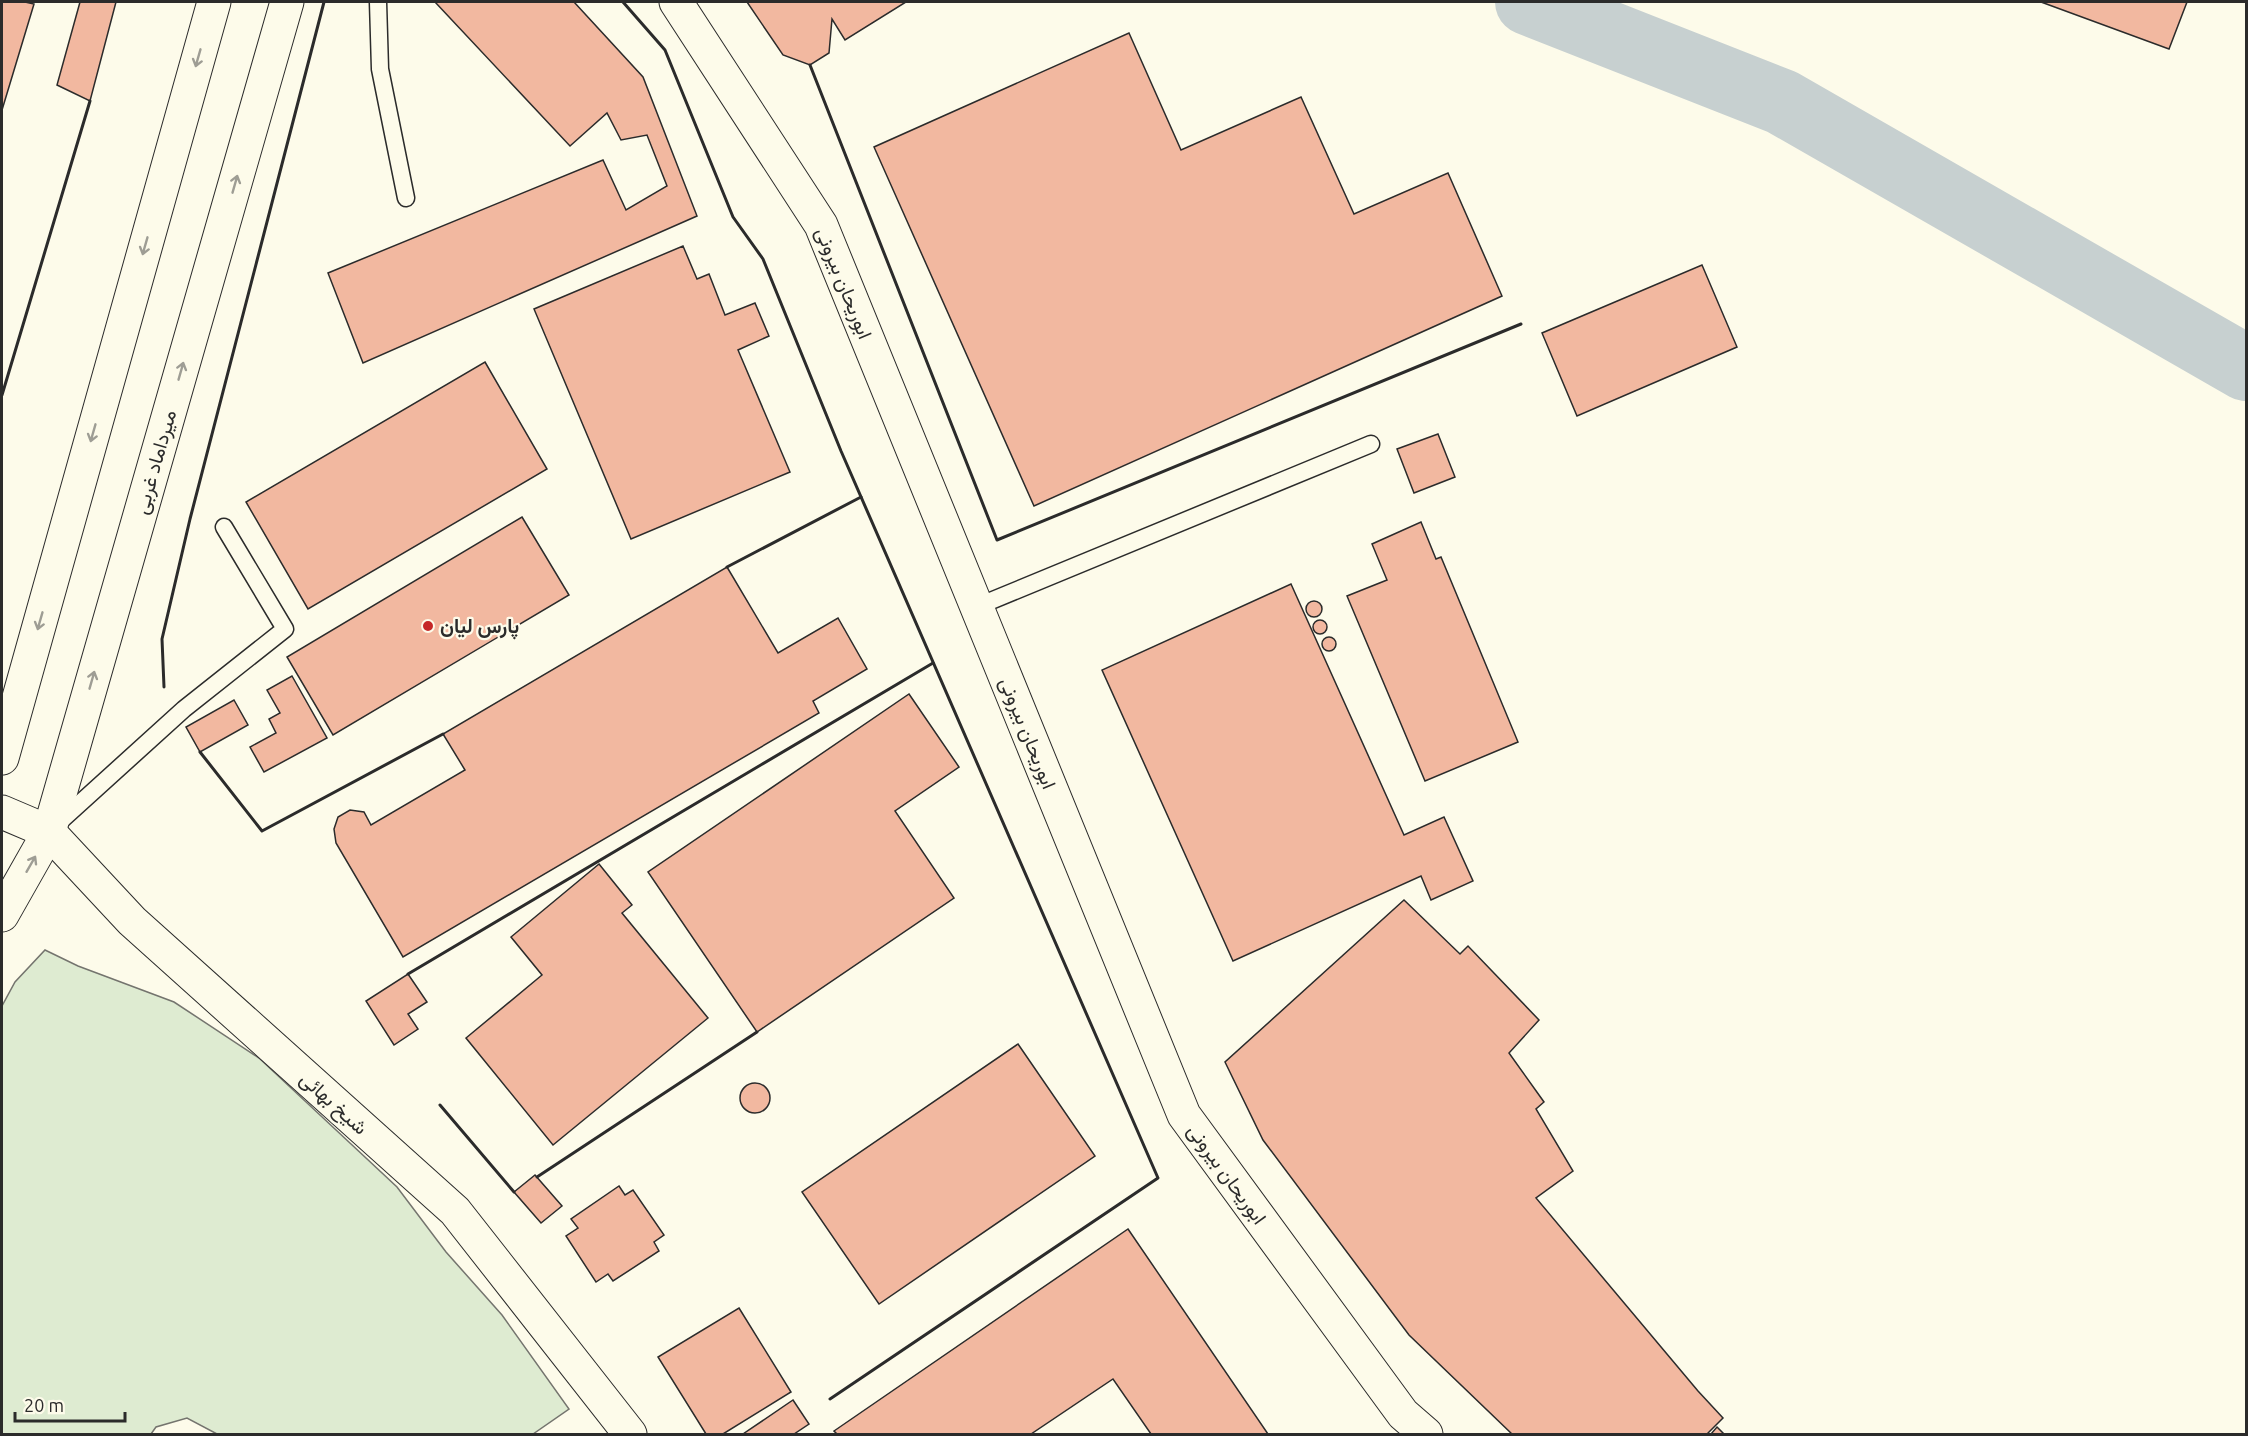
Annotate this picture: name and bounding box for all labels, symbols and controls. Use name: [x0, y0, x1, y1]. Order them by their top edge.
one-way arrow: [192, 48, 203, 67]
one-way arrow: [229, 175, 241, 194]
street label: ابوریحان بیرونی: [810, 224, 877, 343]
one-way arrow: [139, 236, 150, 255]
one-way arrow: [176, 362, 187, 381]
street label: میرداماد غربی: [129, 407, 182, 517]
one-way arrow: [86, 423, 98, 442]
one-way arrow: [34, 611, 45, 630]
place label: پارس لیان: [440, 614, 519, 640]
marker: پارس لیان: [421, 619, 435, 633]
one-way arrow: [87, 671, 99, 690]
street label: ابوریحان بیرونی: [994, 674, 1061, 793]
one-way arrow: [25, 856, 37, 873]
street label: شیخ بهائی: [294, 1066, 373, 1141]
street label: ابوریحان بیرونی: [1182, 1119, 1271, 1230]
scale bar: [15, 1385, 124, 1423]
text: 20 m: [24, 1395, 64, 1415]

